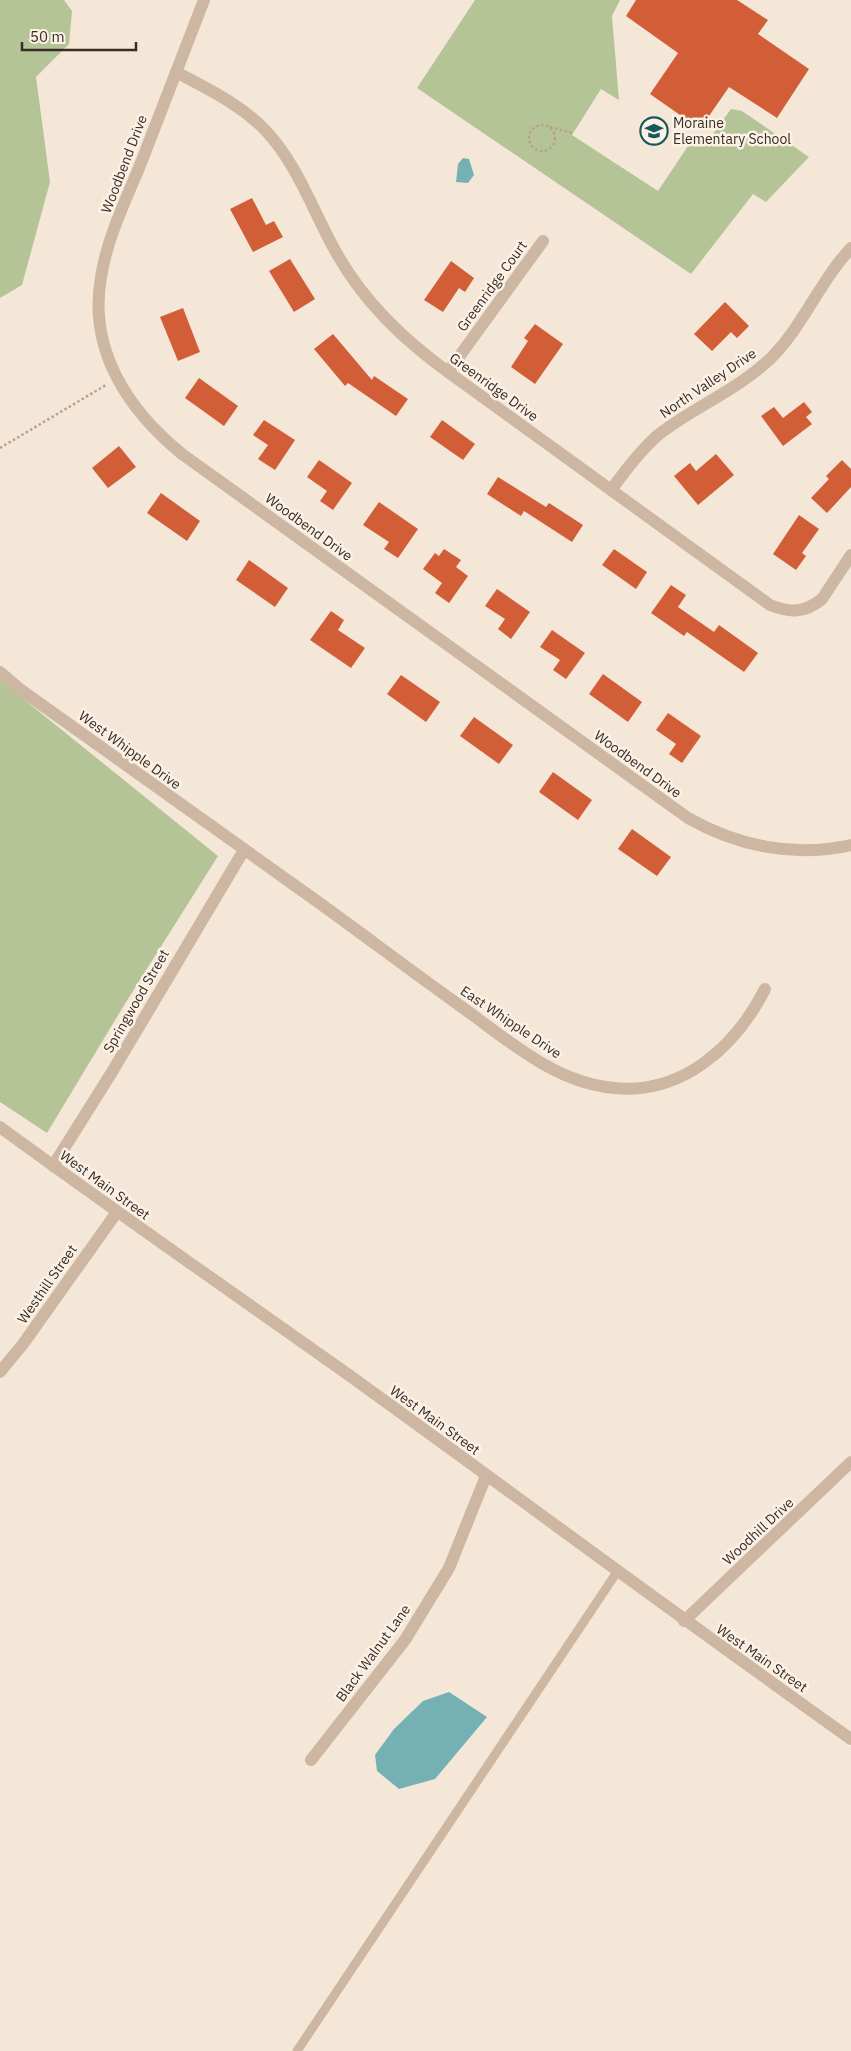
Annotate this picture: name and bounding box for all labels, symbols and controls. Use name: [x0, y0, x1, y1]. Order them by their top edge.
scale bar: [22, 20, 136, 52]
text: 50 m: [30, 27, 65, 46]
street label: Woodbend Drive: [97, 112, 151, 216]
place label: Moraine Elementary School: [673, 114, 791, 148]
school or university icon: Moraine Elementary School: [639, 116, 669, 146]
street label: Greenridge Court: [453, 237, 531, 335]
street label: North Valley Drive: [656, 344, 760, 422]
street label: Greenridge Drive: [446, 349, 542, 426]
street label: Woodbend Drive: [262, 489, 357, 565]
street label: West Whipple Drive: [75, 707, 185, 793]
street label: Woodbend Drive: [591, 726, 686, 802]
street label: Springwood Street: [99, 946, 173, 1056]
street label: East Whipple Drive: [457, 982, 565, 1063]
street label: West Main Street: [56, 1146, 154, 1224]
street label: Westhill Street: [13, 1241, 81, 1327]
street label: West Main Street: [386, 1381, 484, 1459]
street label: Woodhill Drive: [719, 1493, 798, 1569]
street label: Black Walnut Lane: [332, 1601, 415, 1705]
street label: West Main Street: [713, 1620, 811, 1696]

